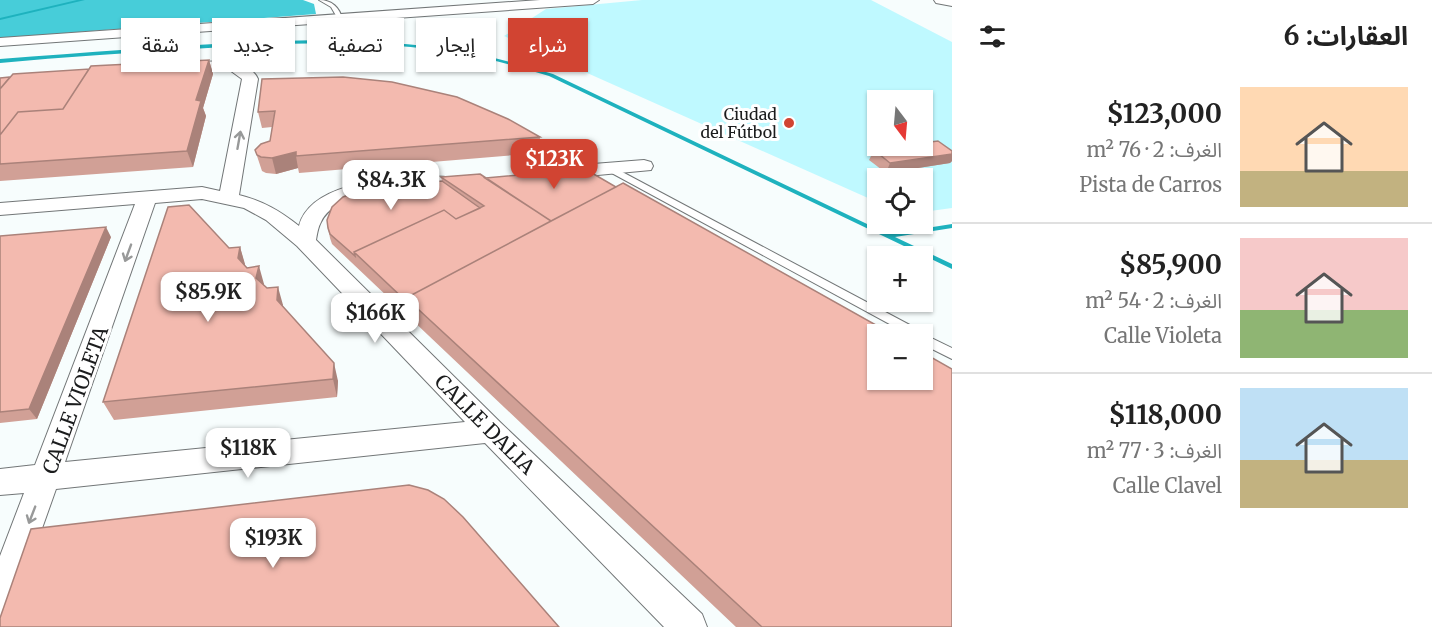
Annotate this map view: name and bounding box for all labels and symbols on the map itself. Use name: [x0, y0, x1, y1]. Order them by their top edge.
north arrow: [867, 90, 933, 156]
place label: Ciudad del Fútbol: [701, 104, 777, 142]
marker: Ciudad del Fútbol: [782, 116, 796, 130]
one-way arrow: [234, 131, 245, 150]
pin: $123K: [512, 139, 596, 190]
pin: $84.3K: [342, 160, 440, 211]
one-way arrow: [121, 243, 132, 262]
pin: $85.9K: [159, 272, 257, 323]
pin: $166K: [333, 293, 417, 344]
street label: CALLE VIOLETA: [37, 322, 114, 477]
street label: CALLE DALIA: [430, 369, 541, 480]
pin: $118K: [206, 428, 290, 479]
one-way arrow: [26, 506, 37, 524]
pin: $193K: [231, 518, 315, 569]

